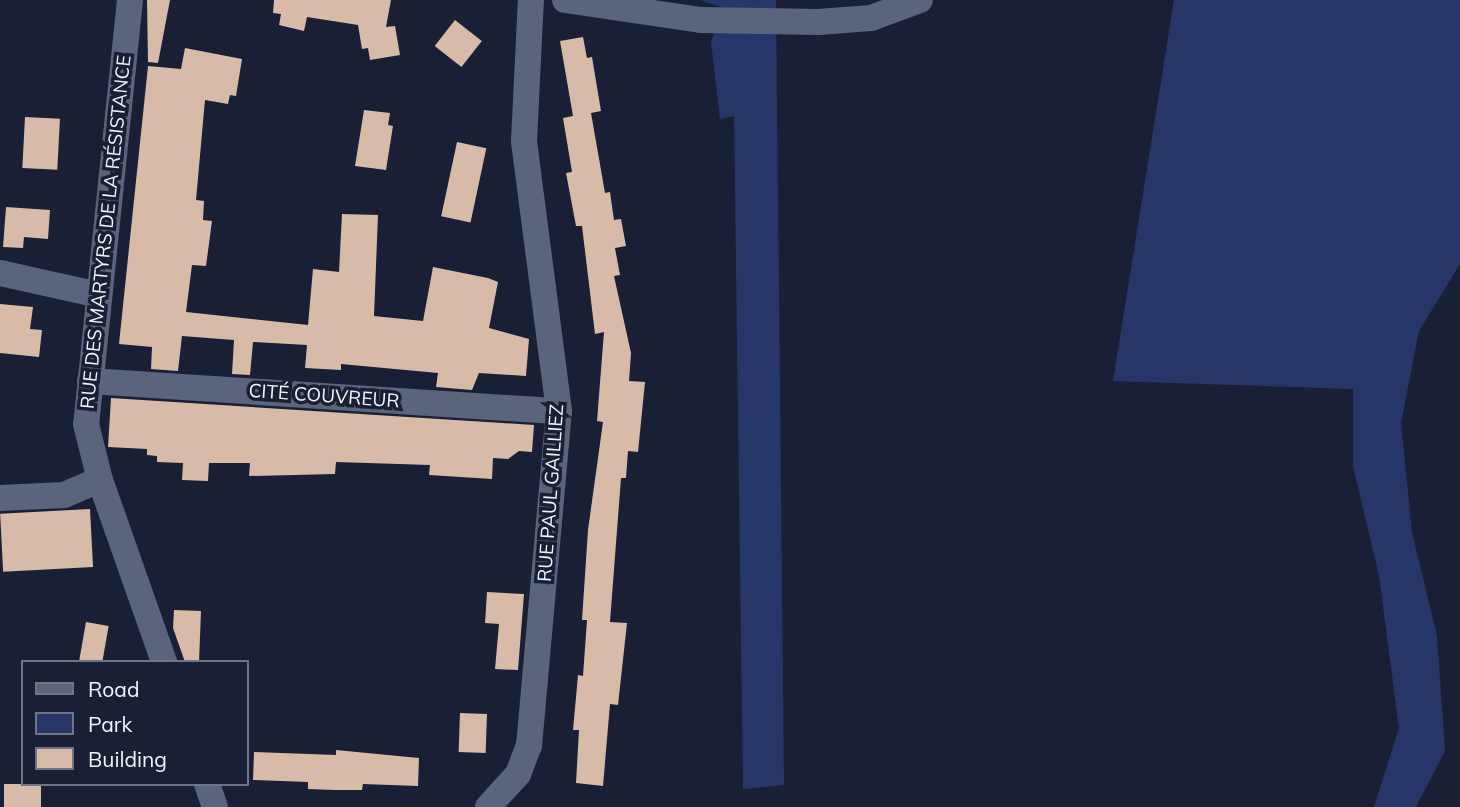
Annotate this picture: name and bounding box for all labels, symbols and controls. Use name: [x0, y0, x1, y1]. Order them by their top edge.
street label: RUE DES MARTYRS DE LA RÉSISTANCE: [76, 54, 136, 410]
street label: CITÉ COUVREUR: [248, 379, 400, 413]
street label: RUE PAUL GAILLIEZ: [533, 403, 569, 583]
legend: [21, 660, 248, 786]
text: Road: [88, 676, 139, 702]
text: Park: [88, 711, 132, 737]
text: Building: [88, 746, 167, 772]

